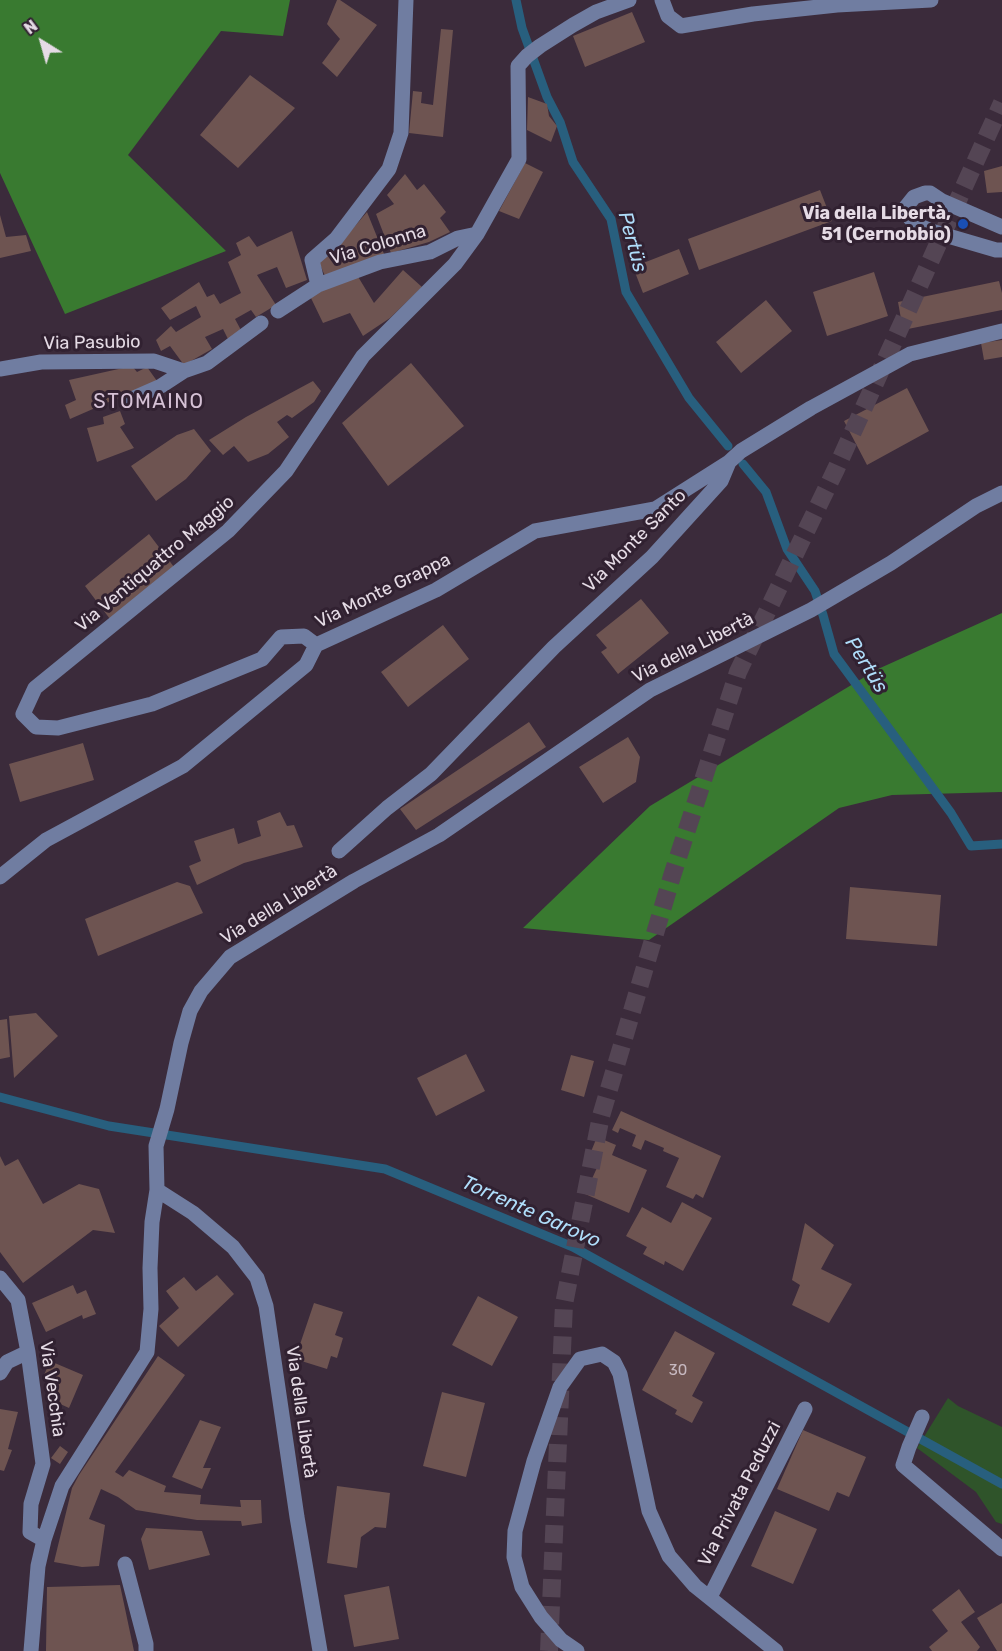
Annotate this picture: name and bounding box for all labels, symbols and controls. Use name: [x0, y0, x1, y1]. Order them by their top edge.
north arrow: [12, 12, 72, 72]
text: N: [21, 16, 41, 38]
place label: Via della Libertà, 51 (Cernobbio): [802, 203, 951, 246]
water label: Pertüs: [612, 209, 652, 275]
marker: Via della Libertà, 51 (Cernobbio): [956, 217, 970, 231]
street label: Via Colonna: [327, 220, 429, 270]
street label: Via Pasubio: [43, 331, 141, 355]
district label: STOMAINO: [93, 390, 205, 414]
street label: Via Monte Santo: [579, 485, 691, 597]
street label: Via Ventiquattro Maggio: [71, 491, 239, 637]
street label: Via Monte Grappa: [312, 549, 454, 633]
street label: Via della Libertà: [629, 608, 757, 688]
water label: Pertüs: [840, 633, 892, 697]
street label: Via della Libertà: [217, 860, 341, 950]
water label: Torrente Garovo: [458, 1171, 604, 1253]
street label: Via Vecchia: [35, 1340, 69, 1438]
street label: Via della Libertà: [281, 1344, 321, 1480]
house number: 30: [669, 1362, 687, 1380]
street label: Via Privata Peduzzi: [694, 1418, 786, 1570]

